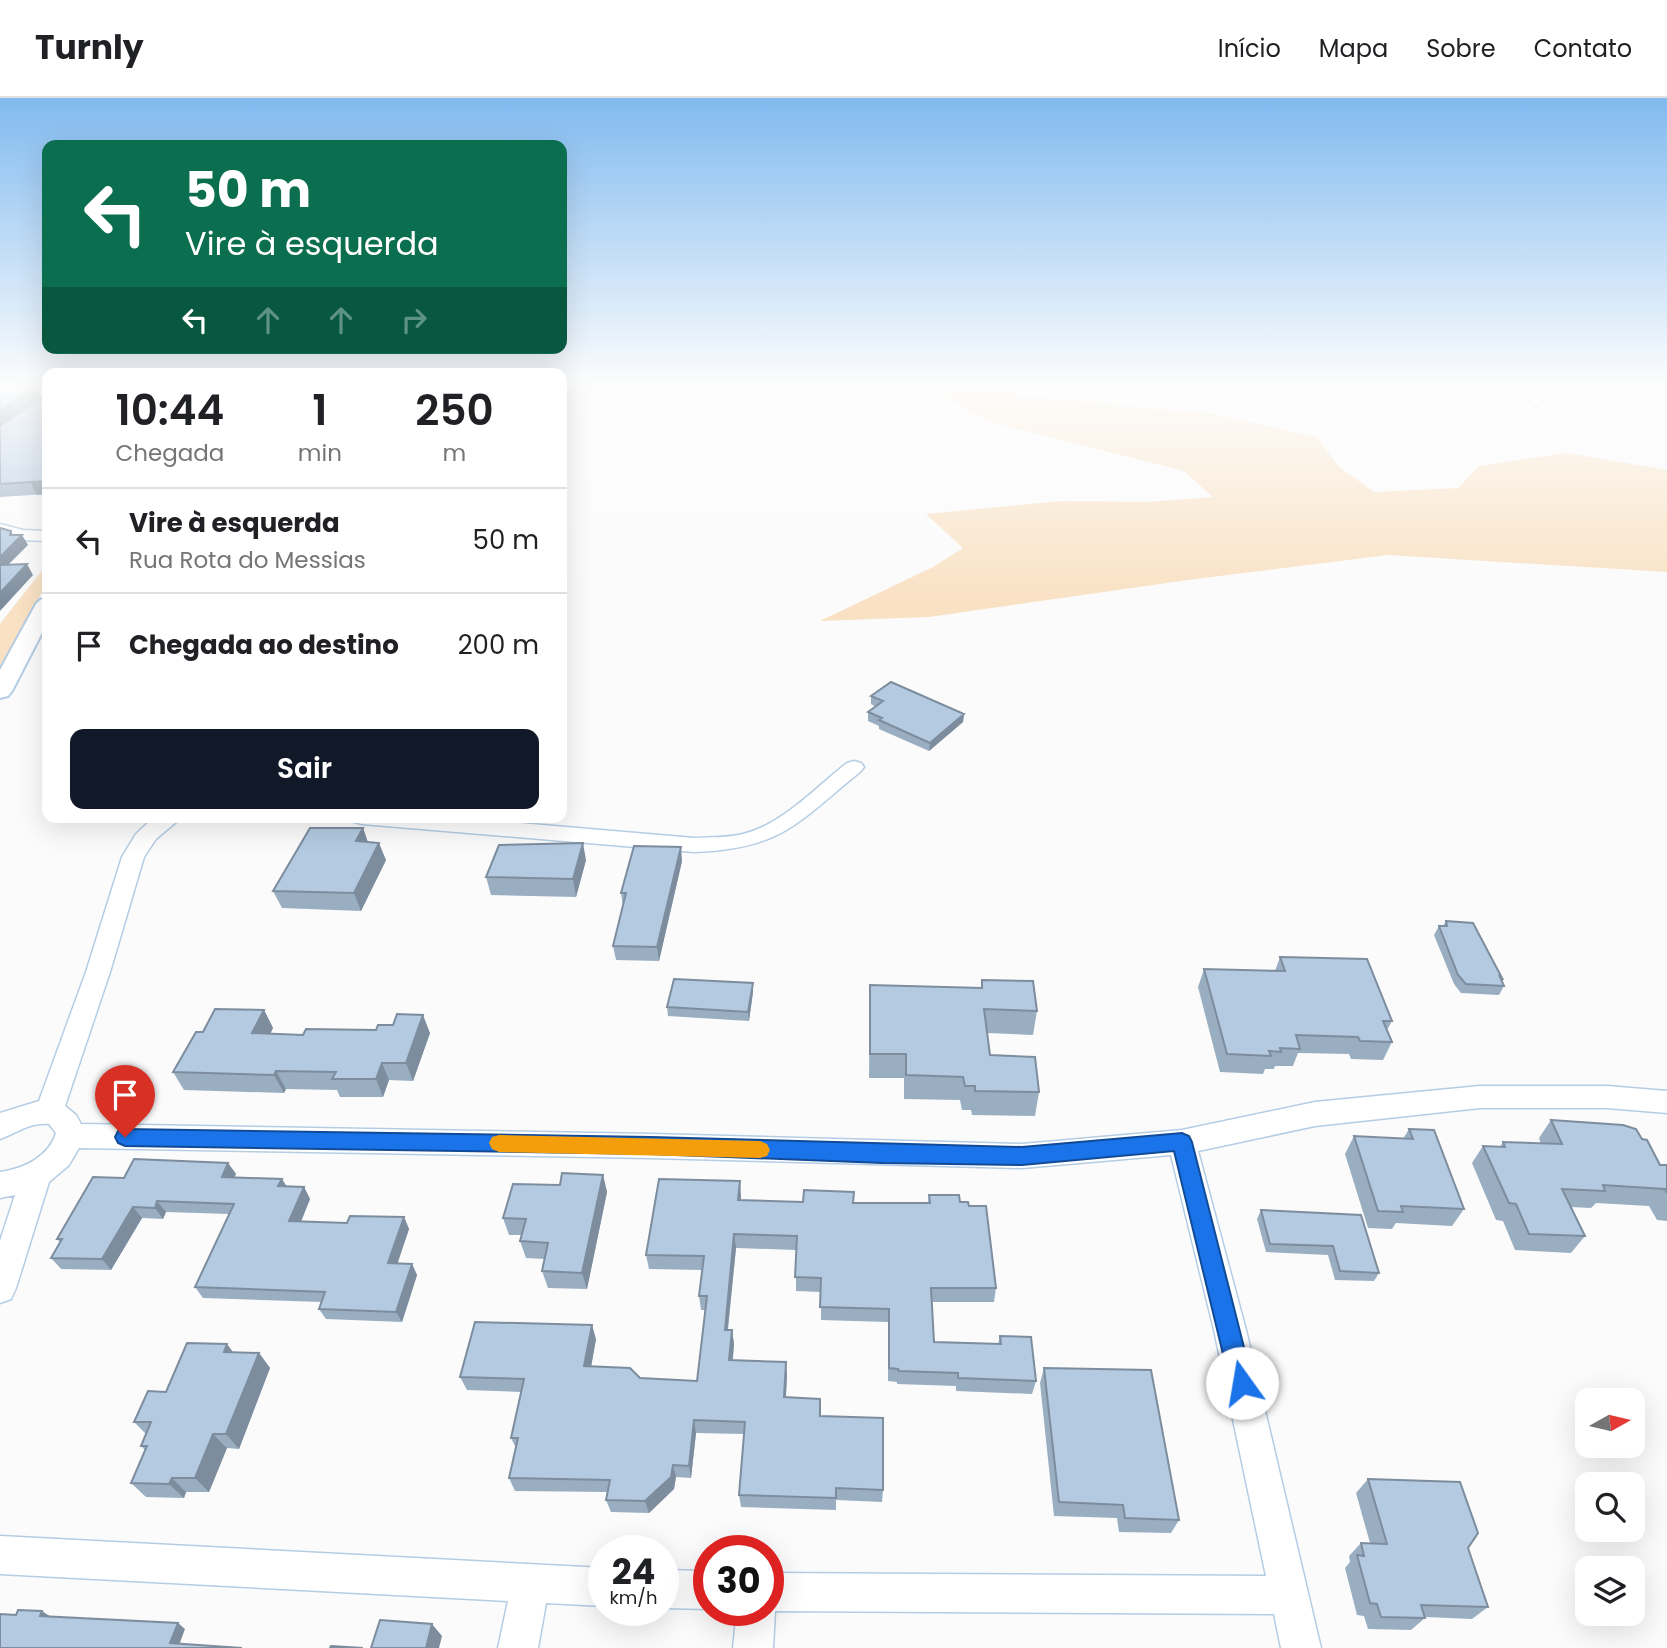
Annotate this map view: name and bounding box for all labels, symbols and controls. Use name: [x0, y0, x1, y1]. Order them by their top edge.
text: Turnly: [35, 24, 144, 71]
text: Início: [1218, 32, 1281, 65]
text: Mapa: [1319, 32, 1388, 65]
text: Sobre: [1426, 32, 1496, 65]
text: Contato: [1534, 32, 1632, 65]
text: 50 m: [185, 156, 311, 224]
icon: left: [70, 168, 161, 259]
text: Vire à esquerda: [185, 221, 439, 266]
icon: left: [176, 301, 214, 339]
icon: ahead: [249, 301, 287, 339]
icon: ahead: [322, 301, 360, 339]
icon: right: [395, 301, 433, 339]
text: 10:44: [115, 381, 224, 440]
text: 1: [312, 381, 327, 440]
text: 250: [415, 381, 494, 440]
text: Chegada: [115, 437, 224, 469]
text: min: [298, 437, 342, 469]
text: m: [443, 437, 466, 469]
text: Vire à esquerda: [129, 505, 340, 541]
icon: left: [70, 522, 108, 560]
text: 50 m: [473, 522, 539, 558]
text: Rua Rota do Messias: [129, 544, 366, 576]
icon: arrive: [70, 627, 108, 665]
text: Chegada ao destino: [129, 627, 399, 663]
text: 200 m: [458, 627, 539, 663]
button: Sair: [70, 729, 539, 809]
pin: [95, 1065, 155, 1137]
icon: arrive: [106, 1076, 144, 1114]
position arrow: [1205, 1346, 1279, 1420]
north arrow: [1575, 1388, 1645, 1458]
map controls: [1575, 1388, 1645, 1626]
button: search: [1575, 1472, 1645, 1542]
speed limit sign: 30: [693, 1535, 784, 1626]
text: 24: [612, 1547, 655, 1596]
button: layers: [1575, 1556, 1645, 1626]
text: km/h: [610, 1585, 657, 1610]

